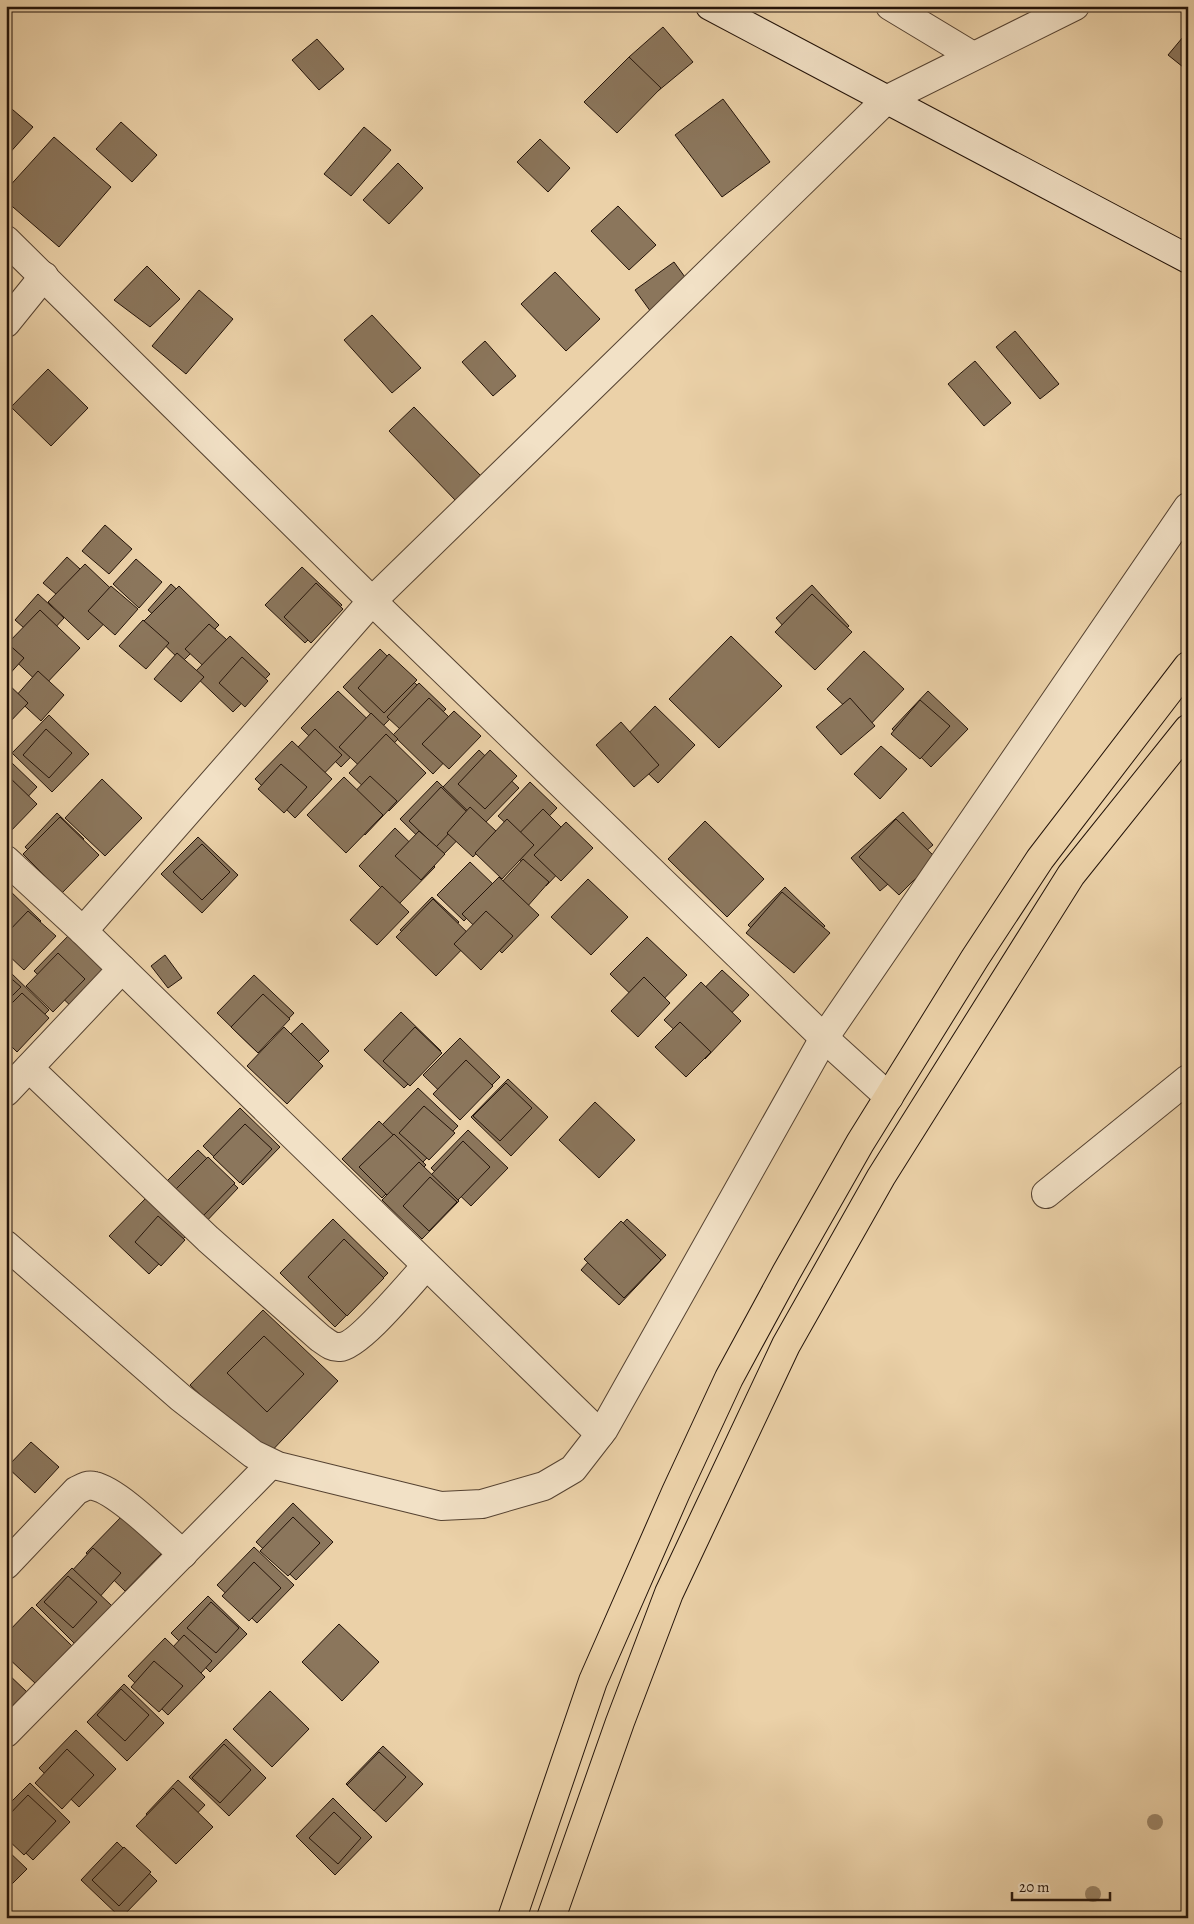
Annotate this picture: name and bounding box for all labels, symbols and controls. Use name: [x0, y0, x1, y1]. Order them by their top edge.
scale bar: [1012, 1869, 1109, 1901]
text: 20 m: [1019, 1877, 1050, 1897]

